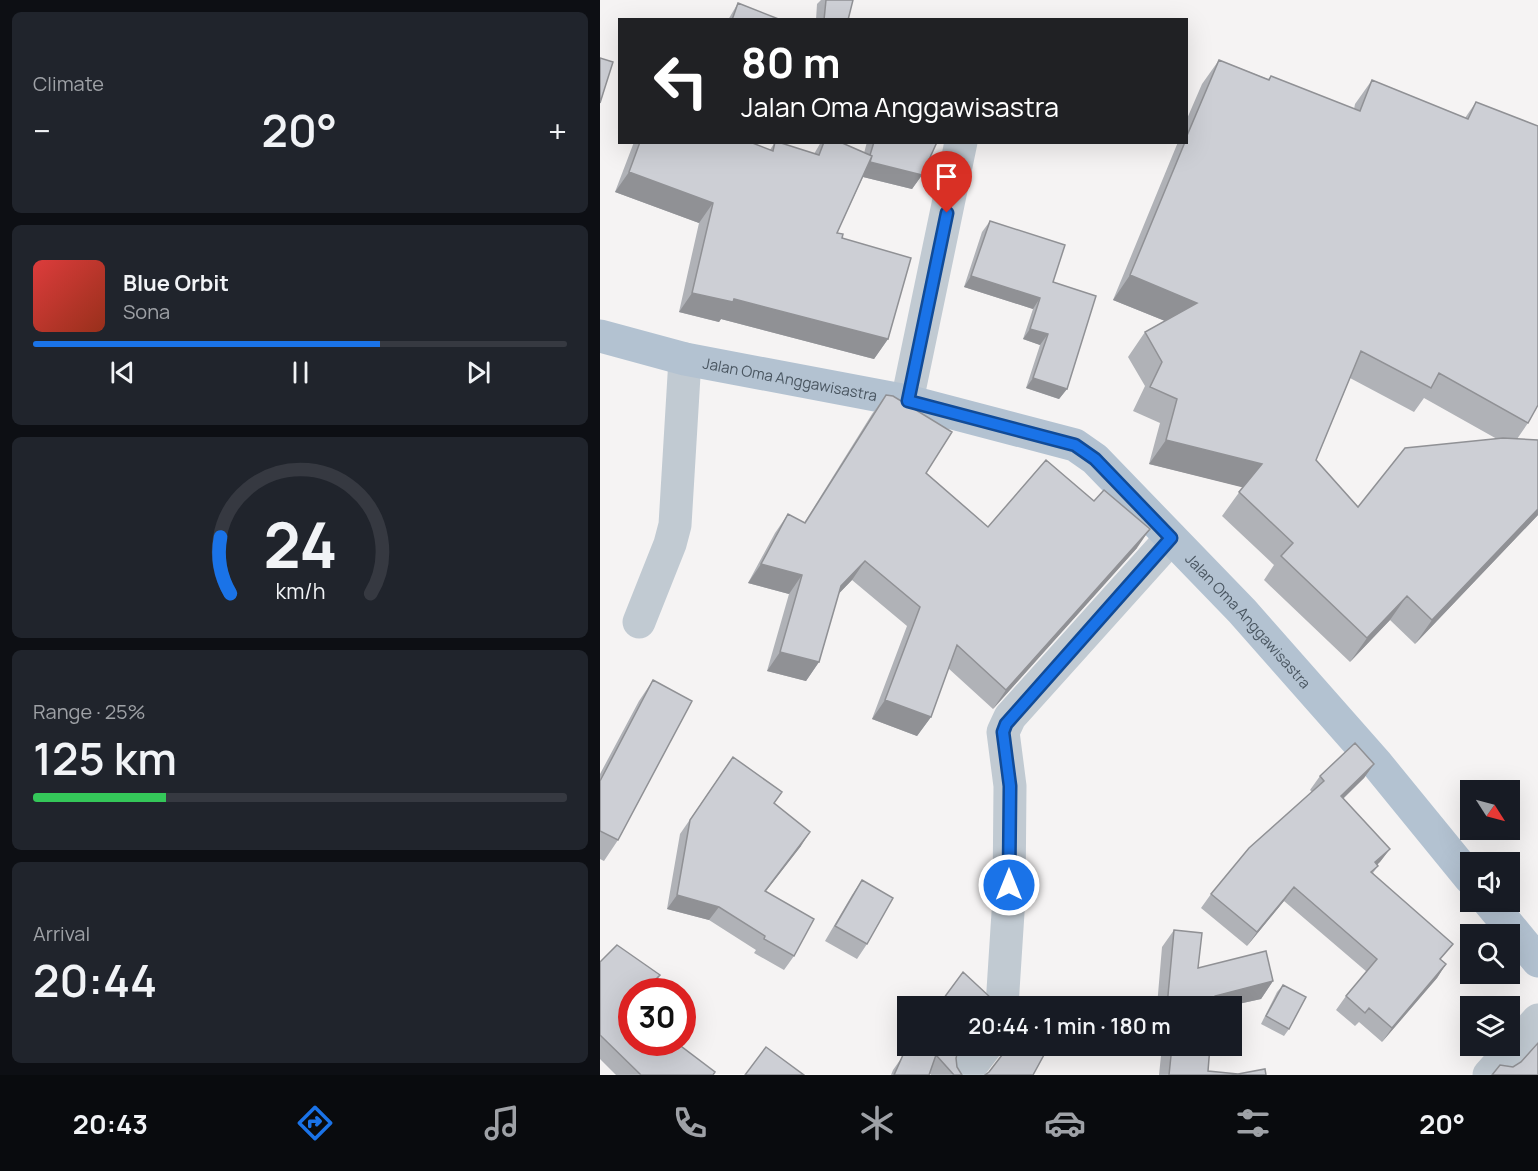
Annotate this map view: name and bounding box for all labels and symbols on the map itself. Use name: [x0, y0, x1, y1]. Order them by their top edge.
pin: [921, 151, 972, 213]
street label: Jalan Oma Anggawisastra: [701, 352, 879, 406]
street label: Jalan Oma Anggawisastra: [1181, 548, 1316, 693]
north arrow: [1460, 780, 1520, 840]
position arrow: [977, 853, 1041, 917]
speed limit sign: 30: [618, 978, 696, 1056]

